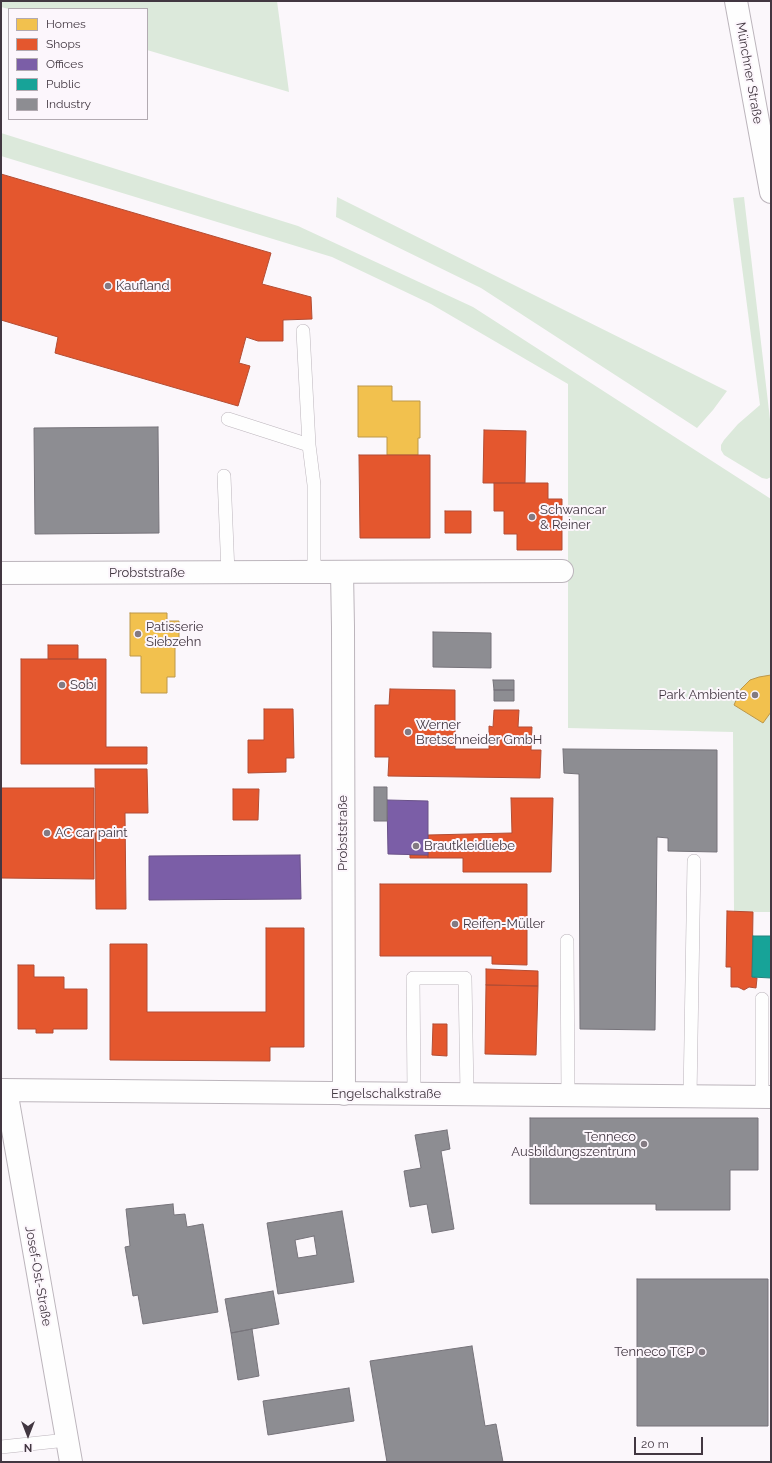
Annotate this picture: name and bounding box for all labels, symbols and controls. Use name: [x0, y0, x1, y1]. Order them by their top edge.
legend: [8, 8, 148, 120]
text: Homes: [46, 17, 86, 31]
street label: Münchner Straße: [732, 21, 766, 125]
text: Shops: [46, 37, 81, 51]
text: Offices: [46, 57, 83, 71]
text: Public: [46, 77, 80, 91]
text: Industry: [46, 97, 91, 111]
place label: Kaufland: [116, 278, 169, 294]
marker: Kaufland: [103, 281, 113, 291]
place label: Schwancar & Reiner: [540, 502, 606, 533]
marker: Schwancar & Reiner: [527, 512, 537, 522]
street label: Probststraße: [109, 565, 185, 581]
place label: Patisserie Siebzehn: [146, 619, 203, 650]
marker: Patisserie Siebzehn: [133, 629, 143, 639]
place label: Sobi: [70, 677, 96, 693]
marker: Sobi: [57, 680, 67, 690]
place label: Park Ambiente: [659, 687, 747, 703]
marker: Park Ambiente: [750, 690, 760, 700]
place label: Werner Bretschneider GmbH: [416, 717, 542, 748]
marker: Werner Bretschneider GmbH: [403, 727, 413, 737]
street label: Probststraße: [335, 795, 351, 871]
place label: AC car paint: [55, 825, 128, 841]
marker: AC car paint: [42, 828, 52, 838]
place label: Brautkleidliebe: [424, 838, 515, 854]
marker: Brautkleidliebe: [411, 841, 421, 851]
place label: Reifen-Müller: [463, 916, 545, 932]
marker: Reifen-Müller: [450, 919, 460, 929]
street label: Engelschalkstraße: [331, 1086, 441, 1102]
place label: Tenneco Ausbildungszentrum: [511, 1129, 636, 1160]
marker: Tenneco Ausbildungszentrum: [639, 1139, 649, 1149]
street label: Josef-Ost-Straße: [21, 1225, 55, 1327]
place label: Tenneco TCP: [614, 1344, 694, 1360]
marker: Tenneco TCP: [697, 1347, 707, 1357]
north arrow: [8, 1415, 48, 1455]
scale bar: [636, 1429, 705, 1455]
text: 20 m: [641, 1437, 669, 1451]
text: N: [24, 1441, 32, 1454]

